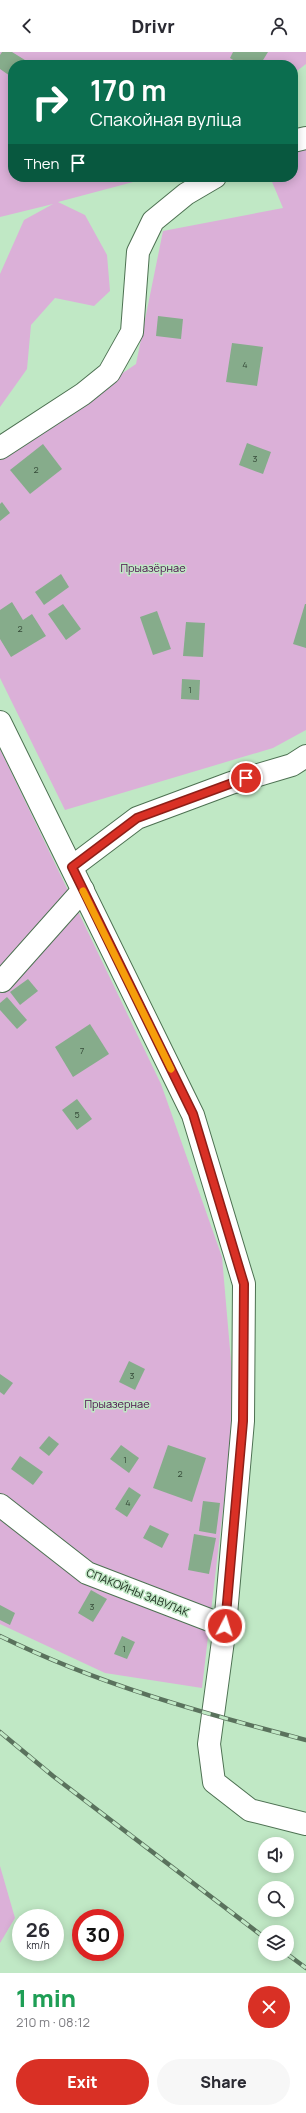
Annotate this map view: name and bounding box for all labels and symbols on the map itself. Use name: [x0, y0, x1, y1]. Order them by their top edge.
house number: 4: [242, 358, 248, 371]
house number: 3: [253, 452, 258, 465]
house number: 2: [33, 463, 39, 476]
park label: Прыазёрнае: [120, 560, 186, 575]
house number: 2: [17, 622, 23, 635]
house number: 1: [188, 683, 192, 696]
pin: [229, 761, 263, 795]
house number: 7: [80, 1044, 85, 1057]
house number: 5: [74, 1108, 80, 1121]
house number: 3: [130, 1369, 135, 1382]
park label: Прыазернае: [84, 1396, 150, 1411]
house number: 1: [123, 1453, 127, 1466]
house number: 2: [177, 1467, 183, 1480]
house number: 4: [125, 1496, 131, 1509]
street label: СПАКОЙНЫ ЗАВУЛАК: [84, 1564, 192, 1620]
house number: 3: [90, 1600, 95, 1613]
position arrow: [204, 1605, 246, 1647]
house number: 1: [122, 1642, 126, 1655]
speed limit sign: 30: [72, 1909, 124, 1961]

